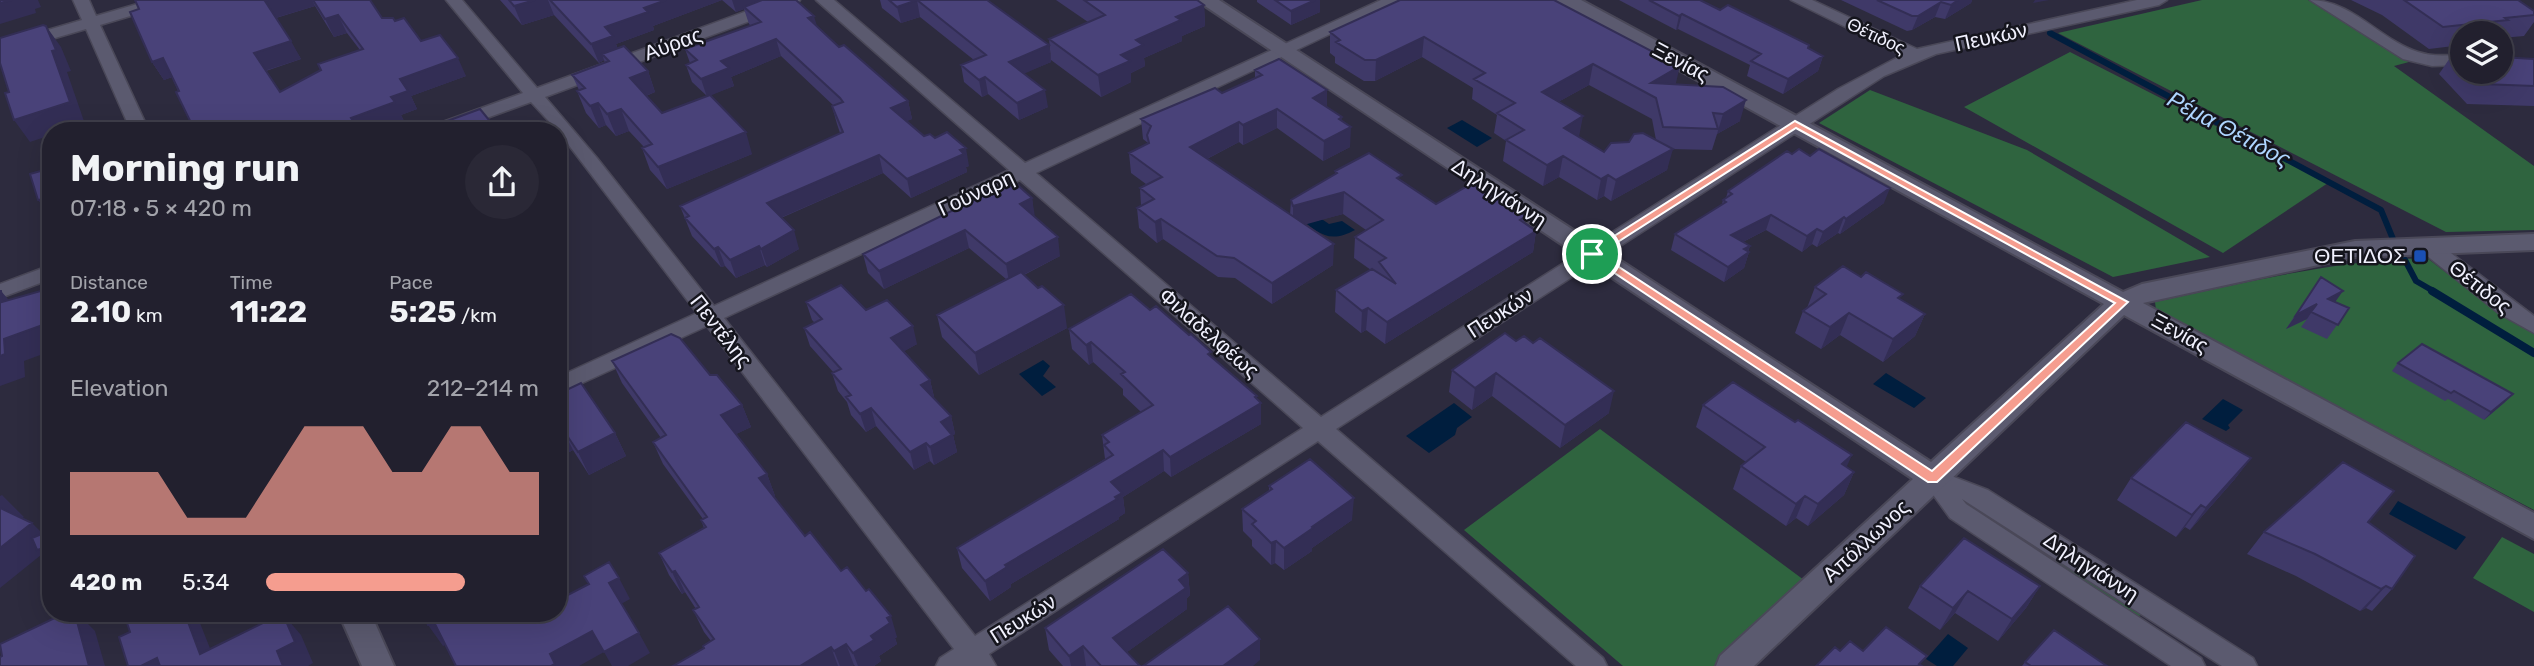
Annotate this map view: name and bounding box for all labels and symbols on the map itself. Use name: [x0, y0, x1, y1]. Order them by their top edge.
street label: Θέτιδος: [1843, 13, 1909, 59]
street label: Πευκών: [1953, 17, 2029, 56]
street label: Αύρας: [641, 22, 705, 65]
street label: Ξενίας: [1649, 36, 1714, 87]
water label: Ρέμα Θέτιδος: [2163, 85, 2296, 174]
street label: Δηληγιάννη: [1447, 153, 1551, 232]
street label: Γούναρη: [934, 164, 1018, 221]
pin: [1562, 224, 1622, 284]
place label: ΘΕΤΙΔΟΣ: [2314, 243, 2406, 268]
marker: ΘΕΤΙΔΟΣ: [2412, 248, 2428, 264]
street label: Θέτιδος: [2444, 255, 2516, 319]
street label: Φιλαδελφέως: [1154, 282, 1264, 383]
street label: Πευκών: [1462, 282, 1537, 343]
street label: Πεντέλης: [685, 290, 757, 372]
street label: Ξενίας: [2148, 307, 2213, 358]
street label: Απόλλωνος: [1817, 494, 1914, 587]
street label: Δηληγιάννη: [2039, 527, 2143, 606]
street label: Πευκών: [985, 589, 1060, 649]

